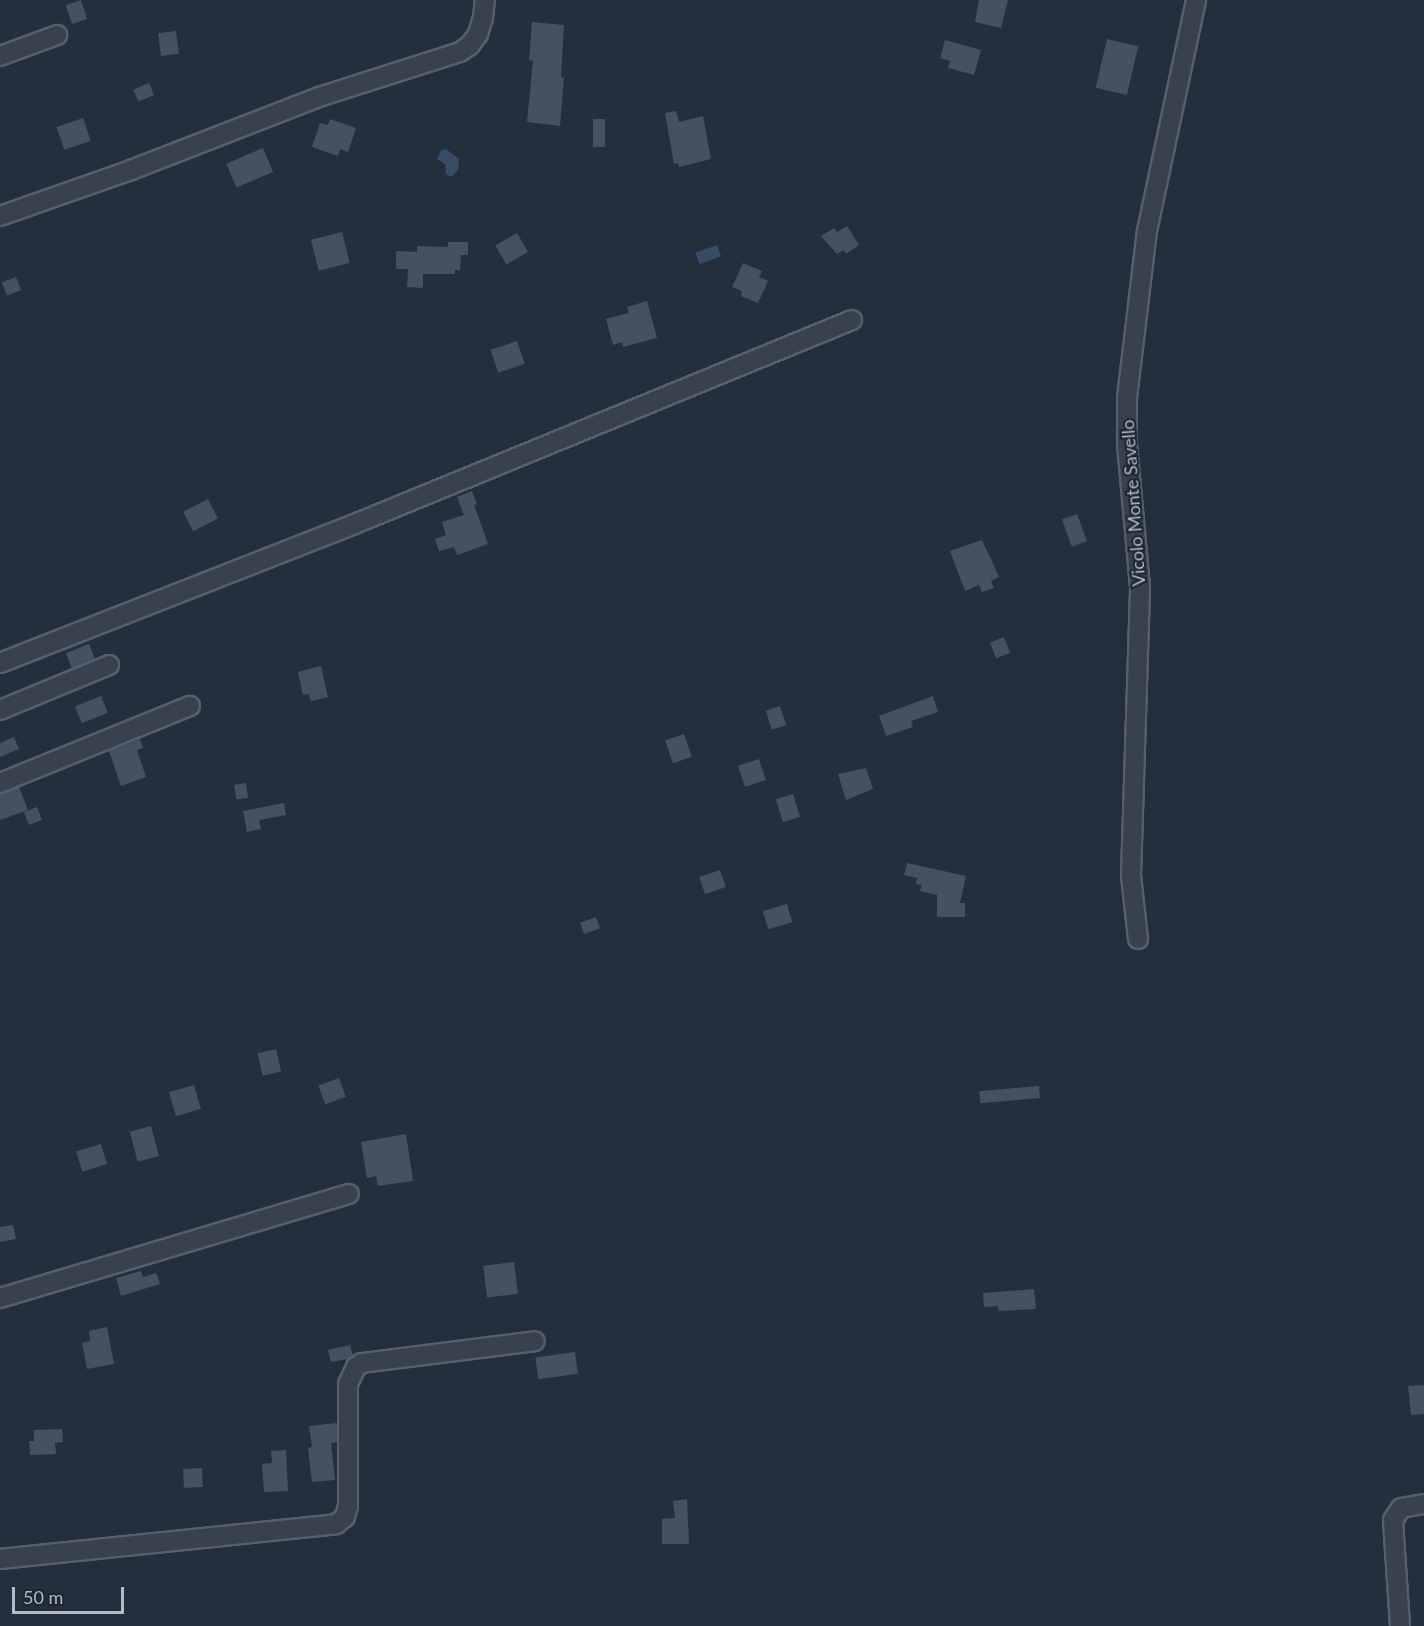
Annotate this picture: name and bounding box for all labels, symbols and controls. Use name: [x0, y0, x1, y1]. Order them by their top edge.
street label: Vicolo Monte Savello: [1116, 419, 1150, 587]
scale bar: [15, 1575, 128, 1613]
text: 50 m: [23, 1586, 63, 1608]

